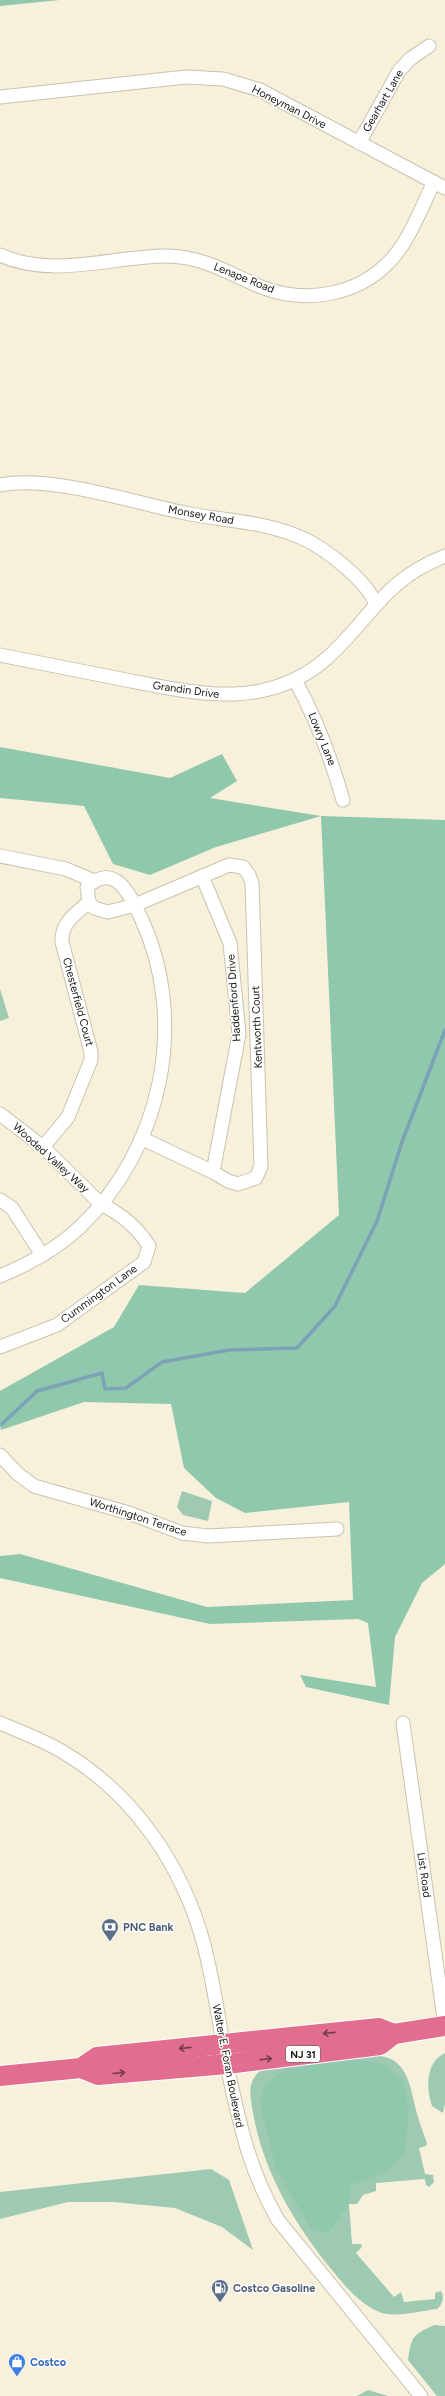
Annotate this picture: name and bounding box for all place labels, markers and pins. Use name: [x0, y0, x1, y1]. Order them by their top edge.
bank icon: PNC Bank: [100, 1917, 120, 1942]
place label: PNC Bank: [123, 1921, 174, 1934]
fuel station icon: Costco Gasoline: [210, 2278, 230, 2303]
place label: Costco Gasoline: [233, 2282, 315, 2295]
shop icon: Costco: [7, 2352, 27, 2377]
place label: Costco: [30, 2356, 67, 2369]

